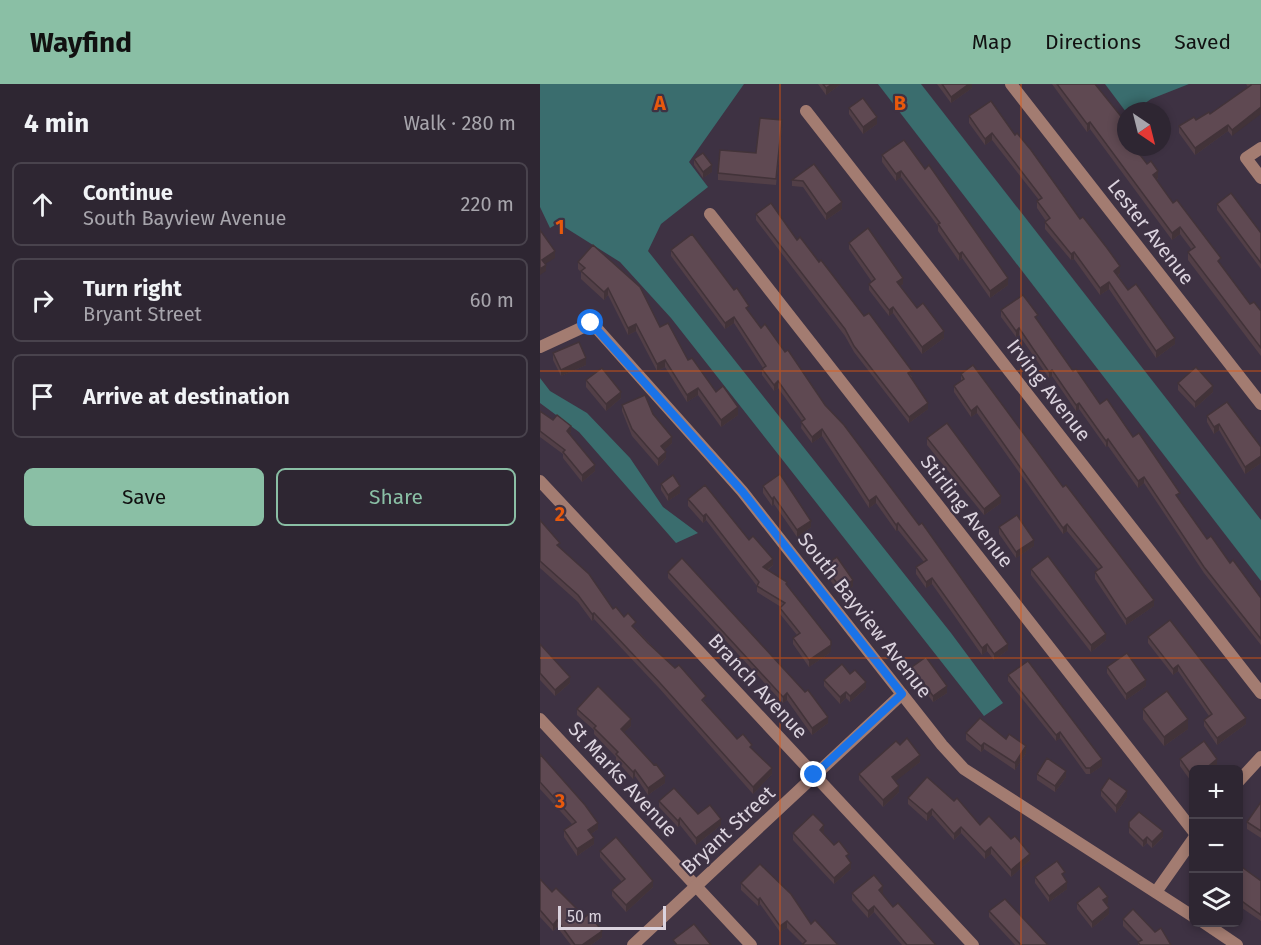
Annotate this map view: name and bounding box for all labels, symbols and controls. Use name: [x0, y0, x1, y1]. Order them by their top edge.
text: Wayfind: [30, 26, 132, 59]
text: Map: [972, 29, 1012, 55]
text: Directions: [1045, 29, 1141, 55]
text: Saved: [1174, 29, 1231, 55]
text: A: [653, 91, 667, 115]
text: B: [894, 91, 906, 115]
north arrow: [1117, 102, 1171, 156]
text: 4 min: [24, 108, 89, 139]
text: Walk · 280 m: [403, 111, 516, 135]
street label: Lester Avenue: [1102, 175, 1200, 289]
text: Continue: [83, 179, 173, 206]
icon: ahead: [26, 188, 59, 221]
text: 220 m: [461, 192, 514, 216]
text: South Bayview Avenue: [83, 206, 286, 230]
text: 1: [555, 215, 565, 239]
text: Turn right: [83, 275, 182, 302]
icon: right: [26, 284, 59, 317]
text: 60 m: [470, 288, 514, 312]
text: Bryant Street: [83, 302, 202, 326]
route start: [577, 309, 603, 335]
street label: Irving Avenue: [1002, 334, 1096, 446]
icon: arrive: [26, 380, 59, 413]
text: Arrive at destination: [83, 383, 290, 410]
street label: Stirling Avenue: [915, 450, 1019, 572]
button: Save: [24, 468, 264, 526]
button: Share: [276, 468, 516, 526]
text: 2: [555, 502, 565, 526]
street label: South Bayview Avenue: [793, 527, 937, 703]
street label: Branch Avenue: [703, 629, 813, 743]
street label: St Marks Avenue: [564, 716, 682, 842]
route end: [800, 761, 826, 787]
map controls: [1189, 765, 1243, 927]
button: +: [1189, 765, 1243, 819]
street label: Bryant Street: [676, 780, 780, 879]
text: 3: [554, 789, 565, 813]
button: −: [1189, 819, 1243, 873]
button: layers: [1189, 873, 1243, 927]
scale bar: [558, 903, 666, 930]
text: 50 m: [567, 907, 602, 926]

